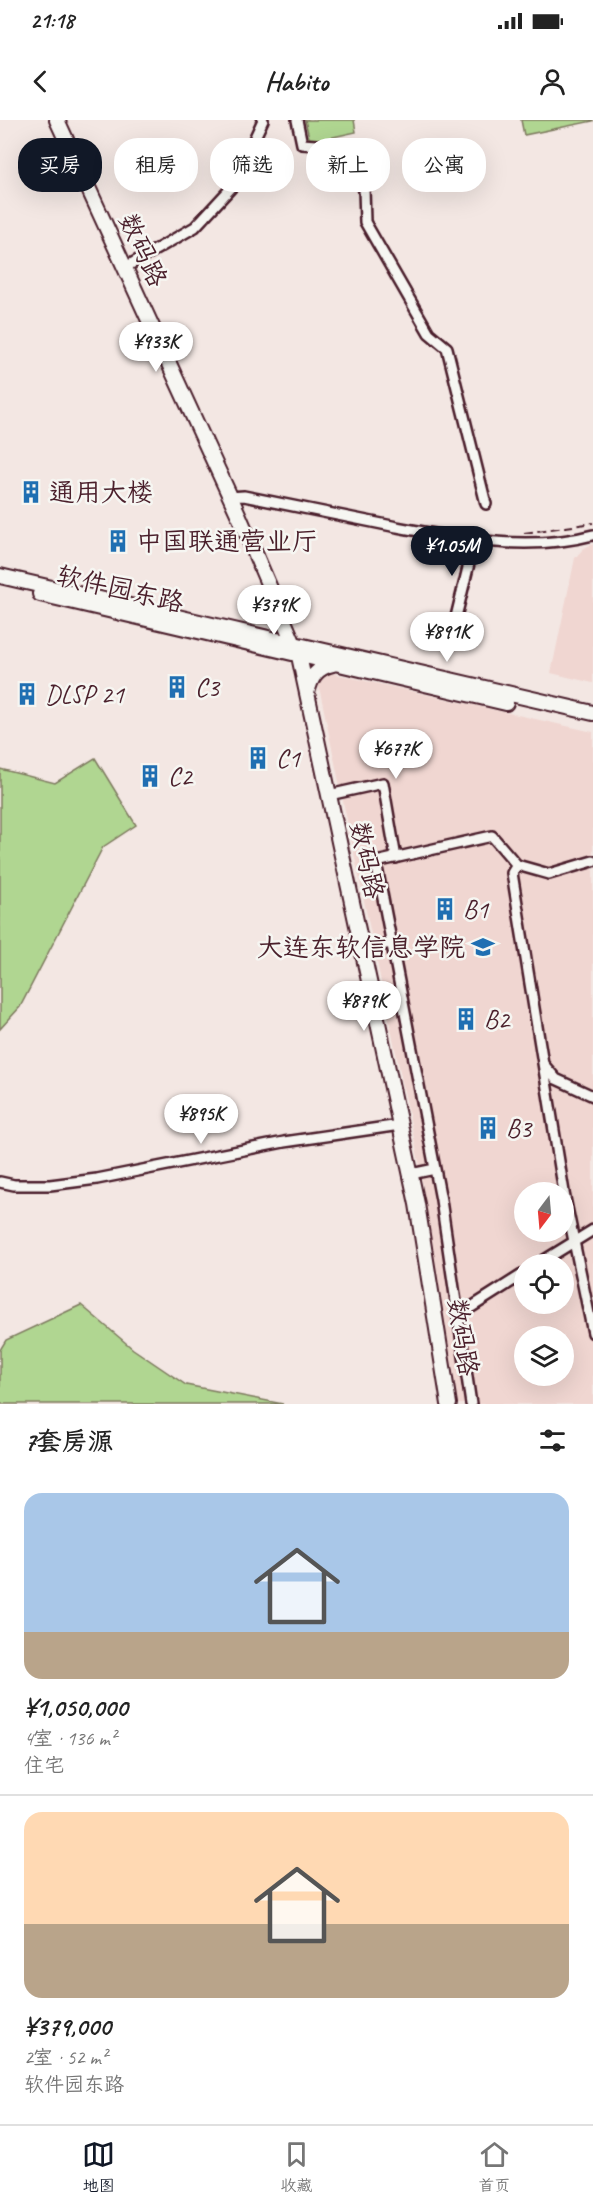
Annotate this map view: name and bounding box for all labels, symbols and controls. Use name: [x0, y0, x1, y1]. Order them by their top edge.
text: 21:18: [30, 7, 74, 35]
text: Habito: [265, 64, 328, 98]
icon: back: [24, 65, 57, 98]
icon: person: [536, 65, 569, 98]
chip: 买房: [18, 138, 102, 192]
chip: 租房: [114, 138, 198, 192]
chip: 筛选: [210, 138, 294, 192]
chip: 新上: [306, 138, 390, 192]
chip: 公寓: [402, 138, 486, 192]
street label: 数码路: [112, 208, 174, 292]
pin: ¥933K: [114, 322, 198, 373]
text: ¥933K: [133, 329, 179, 354]
place label: 通用大楼: [49, 476, 153, 509]
building icon: 通用大楼: [18, 479, 44, 505]
place label: 中国联通营业厅: [136, 525, 318, 558]
pin: ¥1.05M: [403, 526, 501, 577]
building icon: 中国联通营业厅: [105, 528, 131, 554]
text: ¥1.05M: [425, 533, 479, 558]
street label: 软件园东路: [53, 558, 187, 620]
pin: ¥379K: [232, 585, 316, 636]
text: ¥379K: [251, 592, 297, 617]
pin: ¥891K: [405, 612, 489, 663]
text: ¥891K: [424, 619, 470, 644]
place label: C3: [195, 671, 221, 704]
building icon: C3: [164, 674, 190, 700]
place label: DLSP 21: [45, 678, 125, 711]
building icon: DLSP 21: [14, 681, 40, 707]
pin: ¥677K: [354, 729, 438, 780]
text: ¥677K: [373, 736, 419, 761]
place label: C1: [276, 742, 301, 775]
building icon: C1: [245, 745, 271, 771]
place label: C2: [168, 760, 194, 793]
building icon: C2: [137, 763, 163, 789]
street label: 数码路: [343, 818, 391, 902]
place label: B1: [463, 893, 490, 926]
building icon: B1: [432, 896, 458, 922]
place label: 大连东软信息学院: [257, 931, 465, 964]
school or university icon: 大连东软信息学院: [470, 934, 496, 960]
pin: ¥879K: [322, 981, 406, 1032]
text: ¥879K: [341, 988, 387, 1013]
place label: B2: [484, 1003, 512, 1036]
building icon: B2: [453, 1006, 479, 1032]
pin: ¥895K: [159, 1094, 243, 1145]
text: ¥895K: [178, 1101, 224, 1126]
place label: B3: [506, 1112, 534, 1145]
building icon: B3: [475, 1115, 501, 1141]
north arrow: [514, 1182, 574, 1242]
map controls: [514, 1182, 574, 1386]
button: locate: [514, 1254, 574, 1314]
street label: 数码路: [441, 1296, 485, 1378]
button: layers: [514, 1326, 574, 1386]
icon: filters: [536, 1424, 569, 1457]
text: 7套房源: [24, 1425, 114, 1458]
icon: home: [243, 1532, 351, 1640]
text: ¥1,050,000: [24, 1691, 127, 1724]
text: 4室 · 136 m²: [24, 1726, 116, 1751]
text: 住宅: [24, 1753, 64, 1778]
icon: home: [243, 1851, 351, 1959]
text: ¥379,000: [24, 2010, 111, 2043]
text: 2室 · 52 m²: [24, 2045, 107, 2070]
text: 软件园东路: [24, 2072, 124, 2097]
tab: 地图: [82, 2138, 115, 2196]
tab: 收藏: [280, 2138, 313, 2196]
tab: 首页: [478, 2138, 511, 2196]

